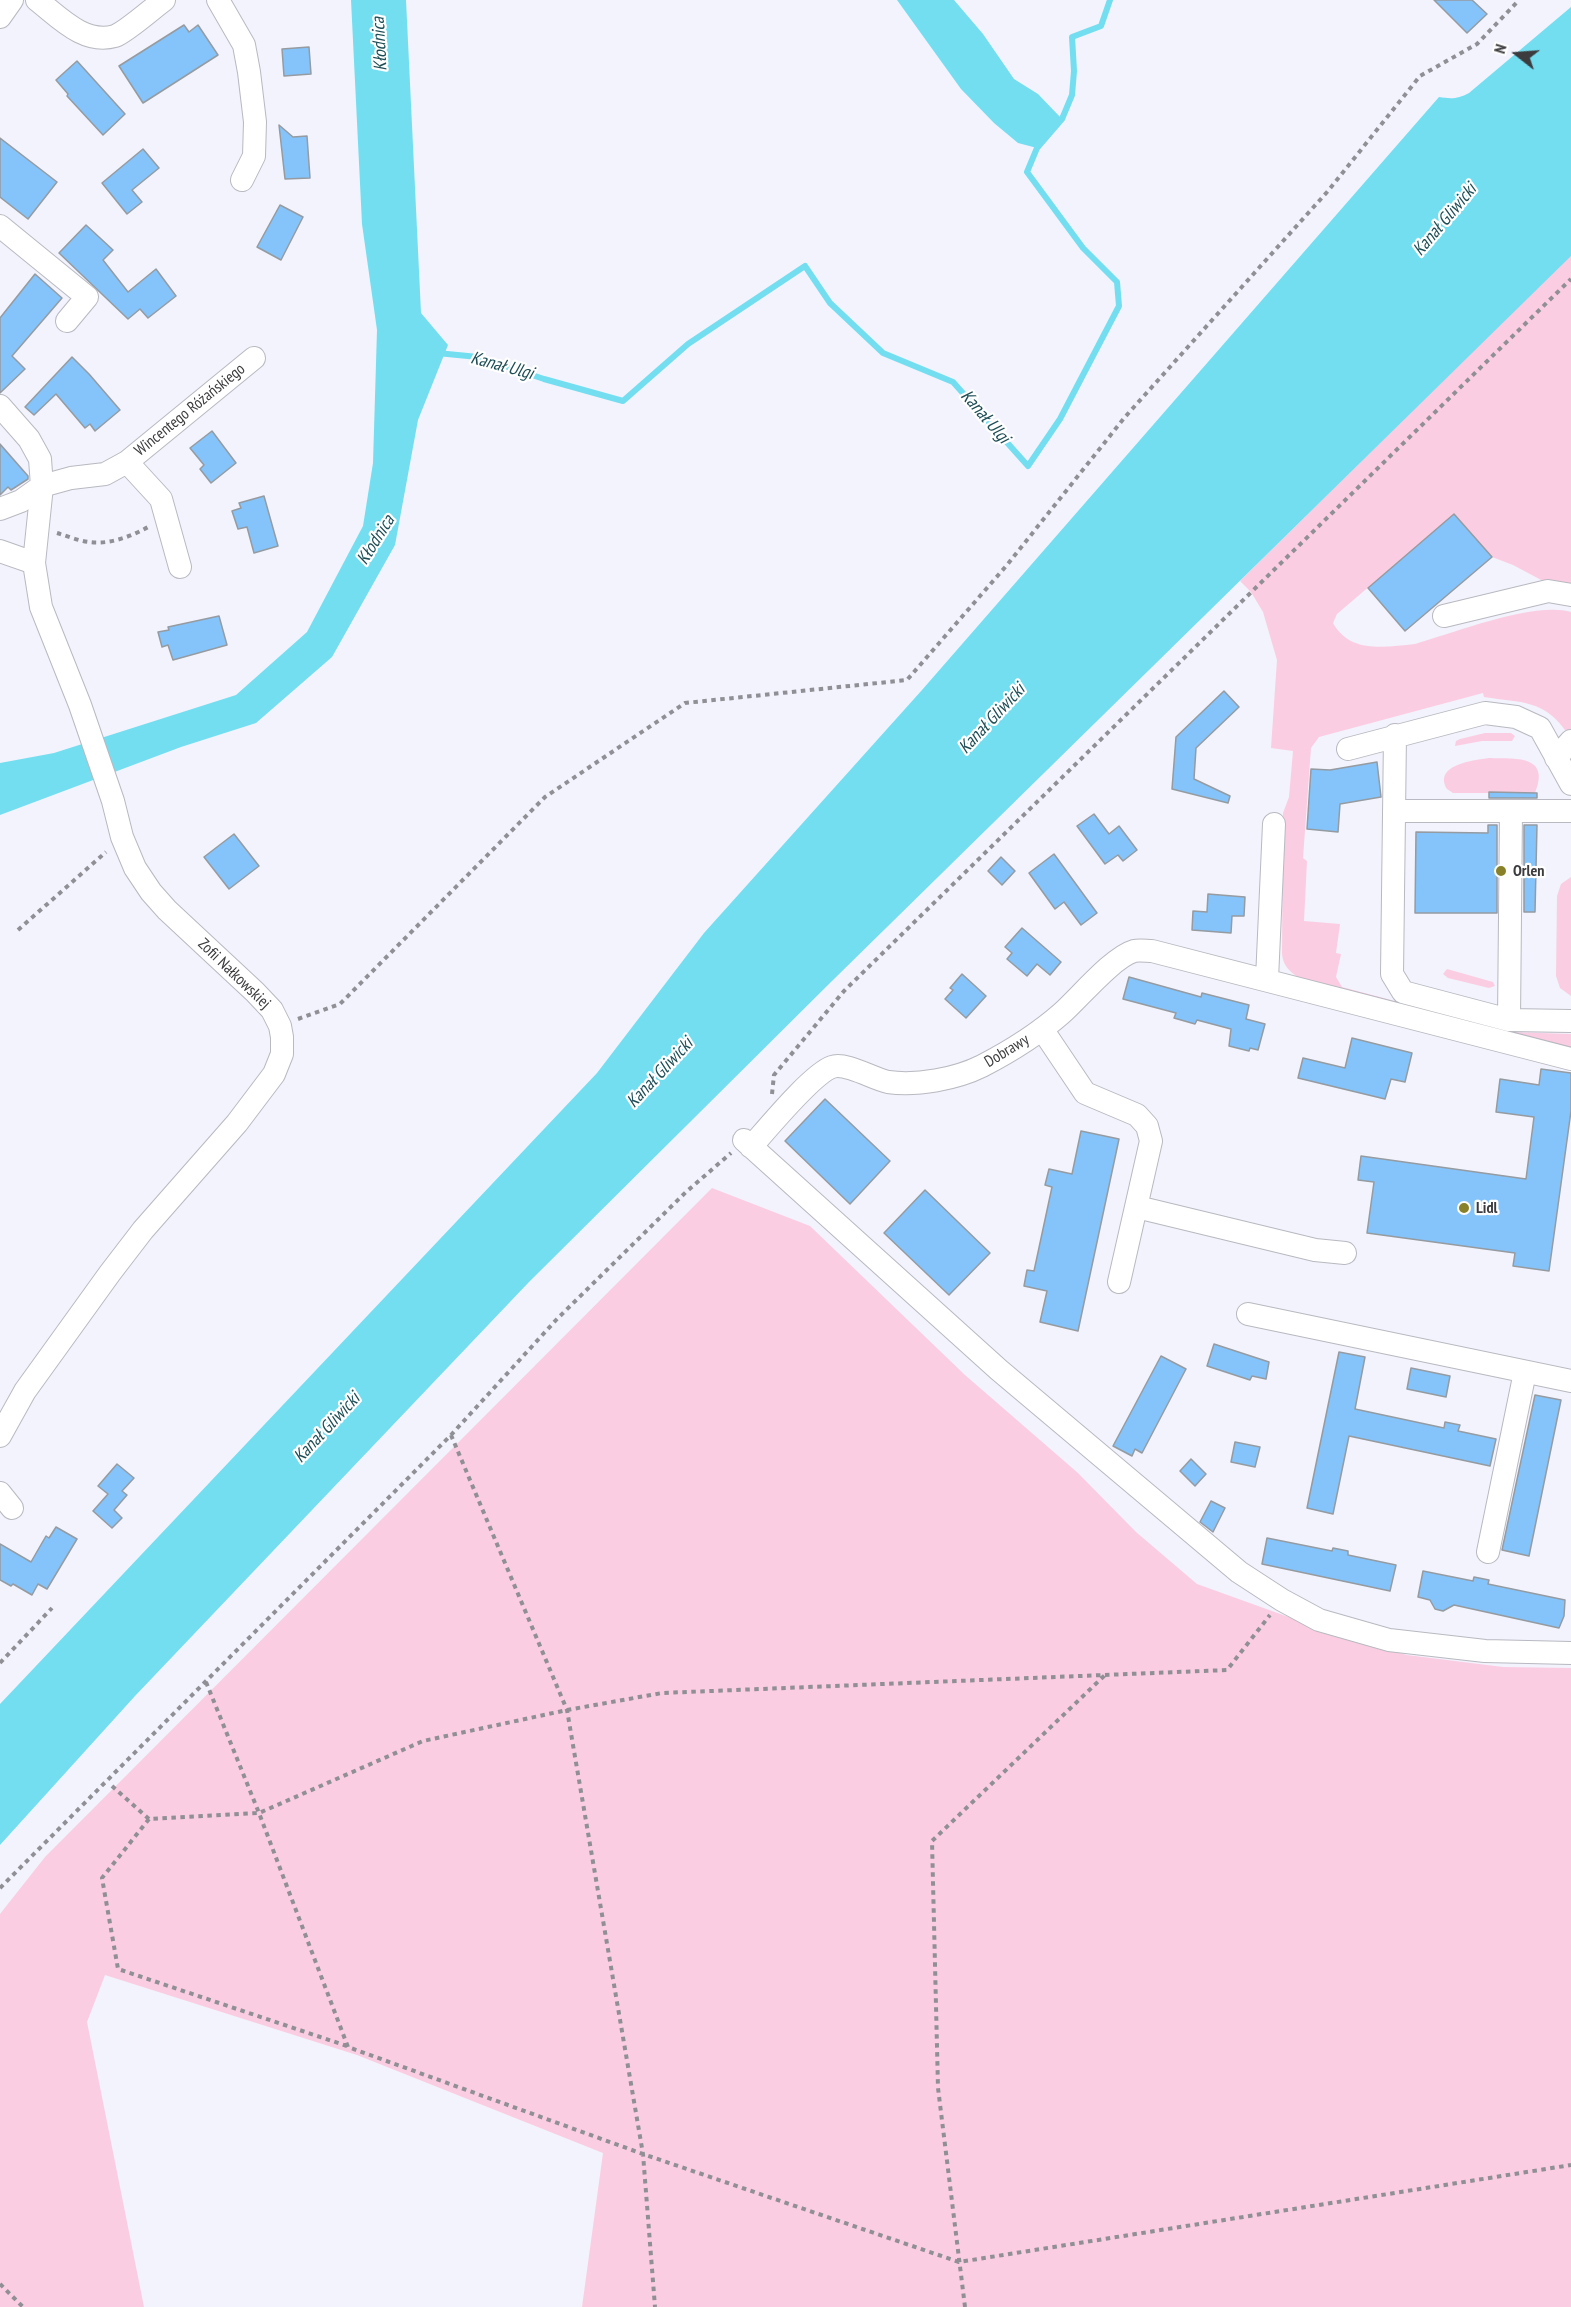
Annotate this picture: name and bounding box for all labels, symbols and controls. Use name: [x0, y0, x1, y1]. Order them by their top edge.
water label: Kłodnica: [368, 16, 392, 72]
north arrow: [1487, 24, 1547, 84]
text: N: [1489, 42, 1511, 56]
water label: Kanał Gliwicki: [1409, 180, 1481, 260]
water label: Kanał Ulgi: [468, 347, 536, 385]
street label: Wincentego Różańskiego: [131, 360, 249, 460]
water label: Kanał Ulgi: [956, 386, 1014, 448]
water label: Kłodnica: [353, 511, 399, 569]
water label: Kanał Gliwicki: [954, 680, 1030, 758]
place label: Orlen: [1513, 861, 1544, 881]
marker: Orlen: [1494, 864, 1508, 878]
street label: Zofii Nałkowskiej: [194, 935, 274, 1013]
street label: Dobrawy: [981, 1030, 1033, 1072]
water label: Kanał Gliwicki: [622, 1034, 698, 1112]
place label: Lidl: [1476, 1198, 1497, 1218]
marker: Lidl: [1457, 1201, 1471, 1215]
water label: Kanał Gliwicki: [289, 1389, 365, 1467]

